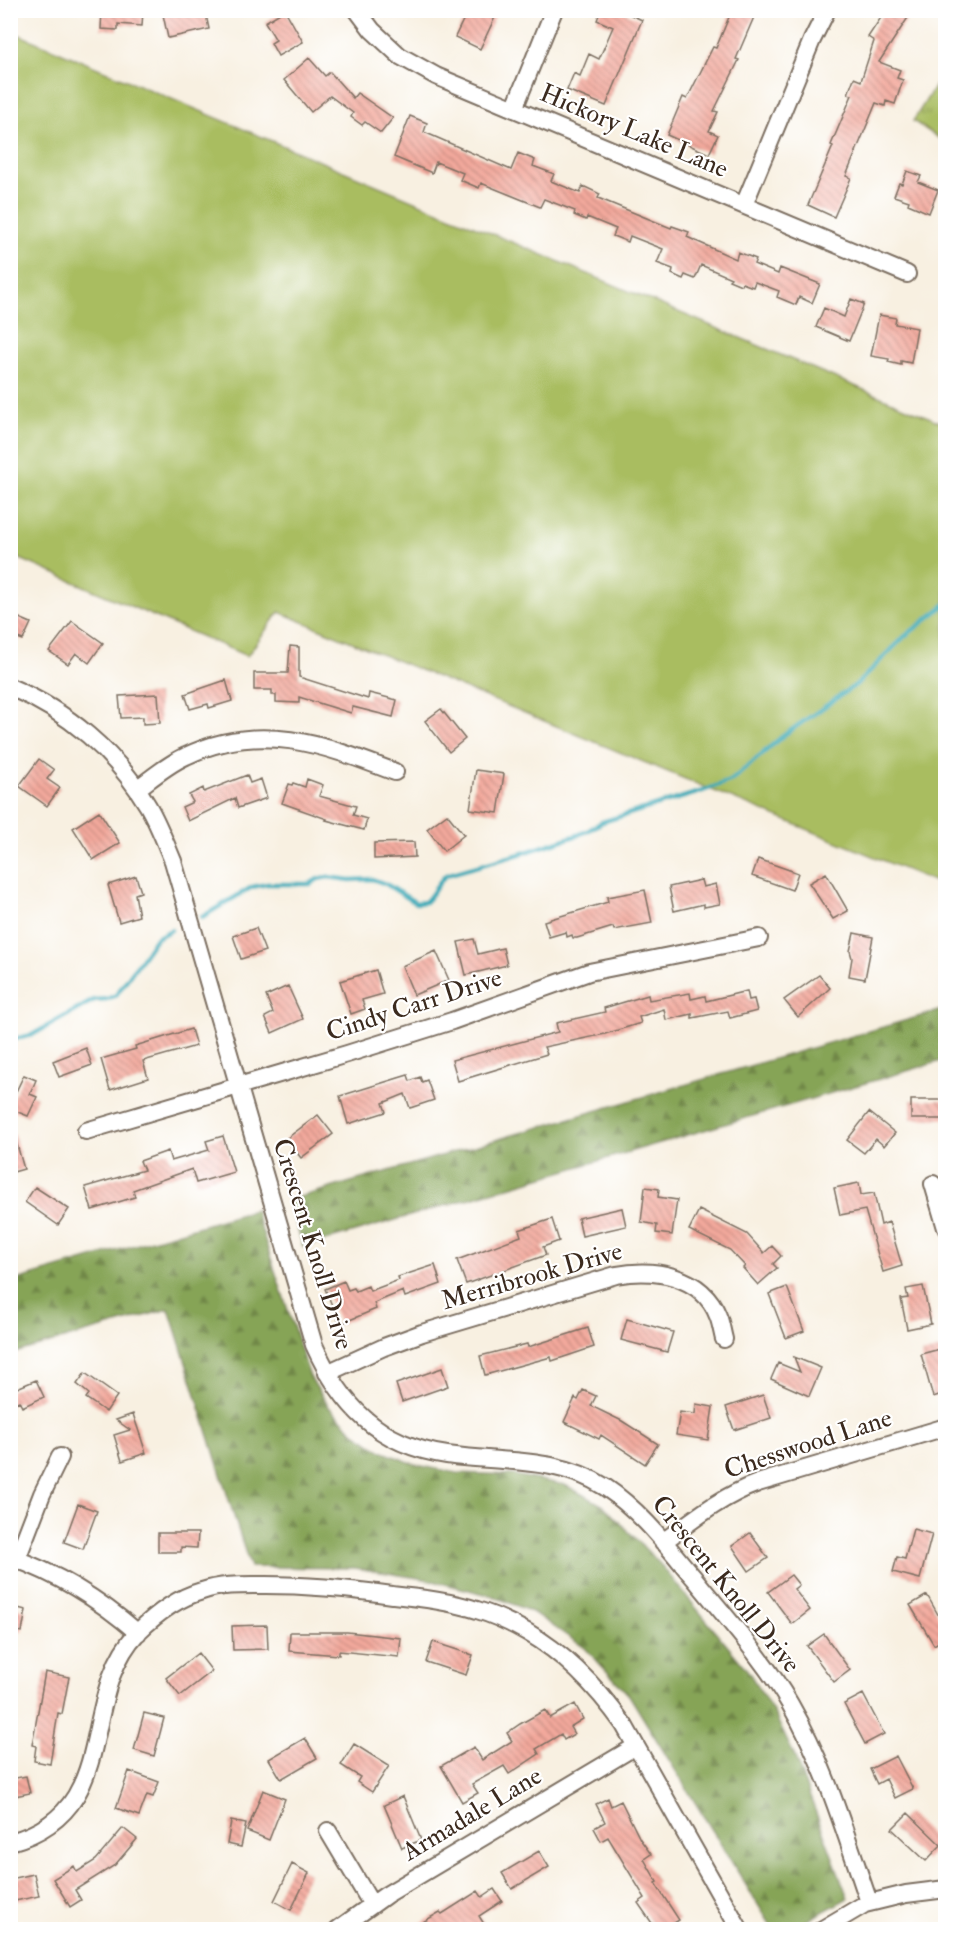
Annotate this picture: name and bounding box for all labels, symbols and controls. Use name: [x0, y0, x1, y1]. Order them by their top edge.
street label: Hickory Lake Lane: [535, 77, 733, 185]
street label: Cindy Carr Drive: [322, 962, 506, 1048]
street label: Crescent Knoll Drive: [266, 1135, 360, 1353]
street label: Merribrook Drive: [438, 1235, 626, 1317]
street label: Chesswood Lane: [720, 1402, 896, 1486]
street label: Crescent Knoll Drive: [645, 1489, 807, 1679]
street label: Armadale Lane: [396, 1760, 548, 1869]

